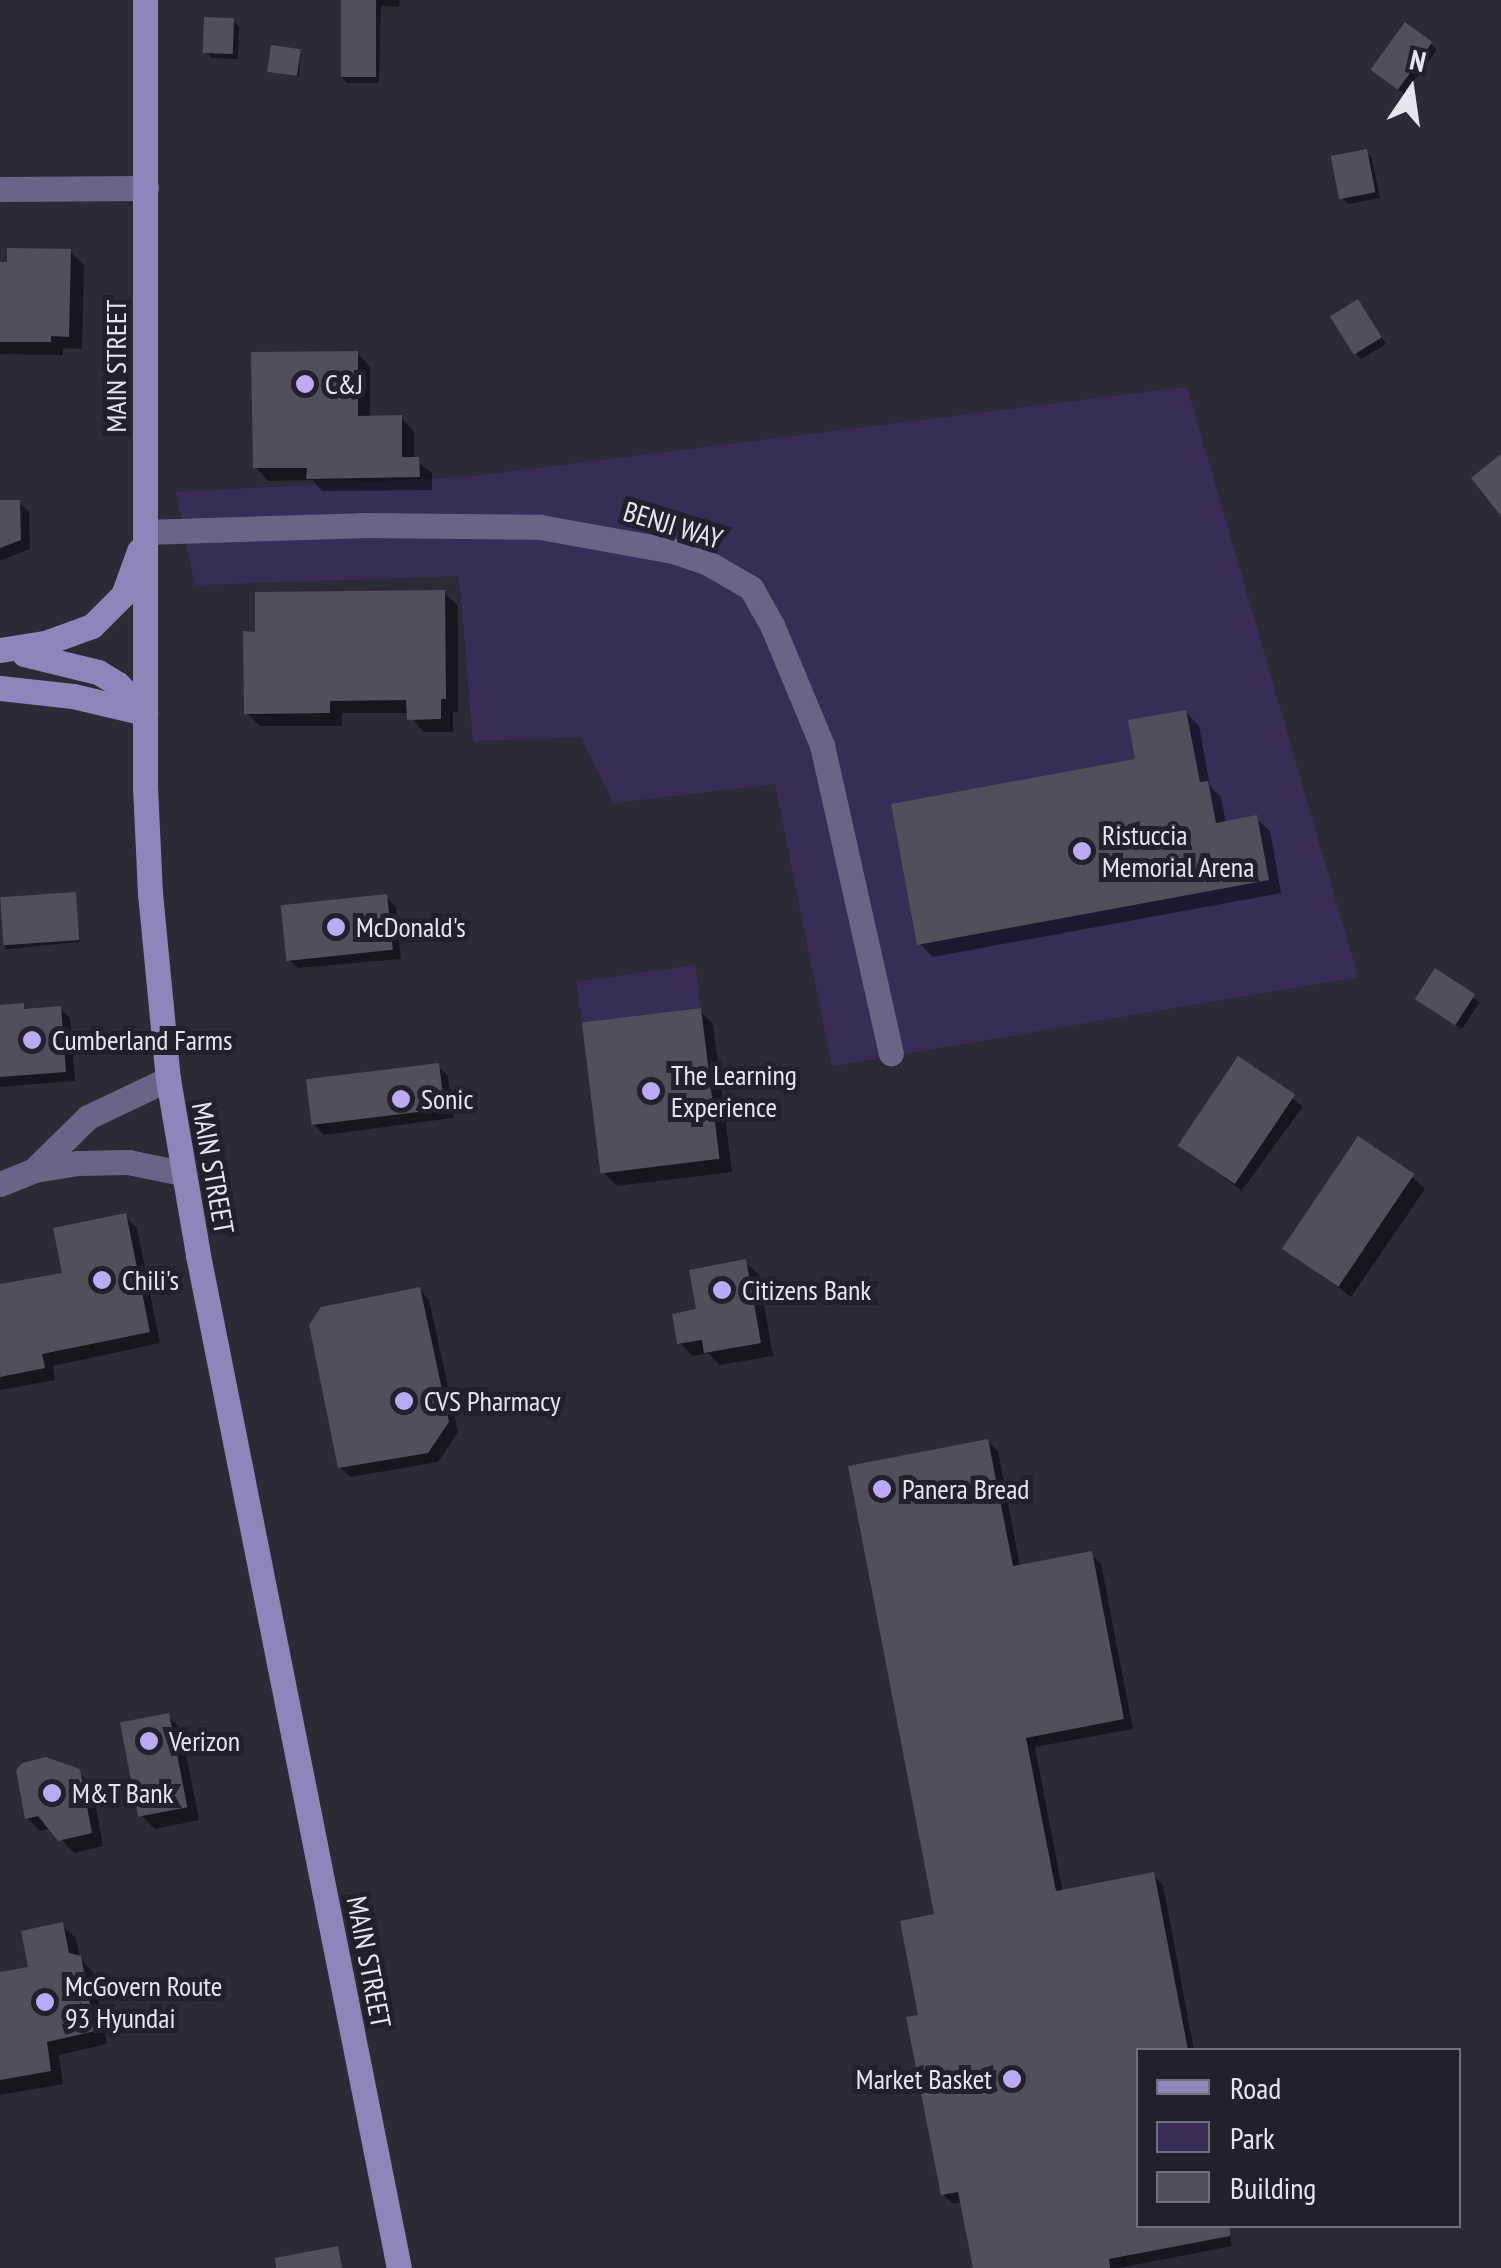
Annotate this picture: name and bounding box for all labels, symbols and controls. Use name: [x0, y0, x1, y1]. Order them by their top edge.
north arrow: [1361, 40, 1461, 140]
text: N: [1406, 41, 1429, 80]
street label: MAIN STREET: [99, 299, 133, 433]
place label: C&J: [325, 367, 363, 401]
marker: C&J: [294, 373, 316, 395]
street label: BENJI WAY: [619, 494, 727, 556]
place label: Ristuccia Memorial Arena: [1102, 818, 1255, 884]
marker: Ristuccia Memorial Arena: [1071, 840, 1093, 862]
place label: McDonald's: [356, 910, 466, 944]
marker: McDonald's: [325, 916, 347, 938]
place label: Cumberland Farms: [52, 1023, 232, 1057]
marker: Cumberland Farms: [21, 1029, 43, 1051]
place label: The Learning Experience: [671, 1058, 797, 1124]
marker: The Learning Experience: [640, 1080, 662, 1102]
place label: Sonic: [421, 1082, 473, 1116]
marker: Sonic: [390, 1088, 412, 1110]
street label: MAIN STREET: [185, 1100, 241, 1236]
place label: Chili's: [122, 1263, 179, 1297]
marker: Chili's: [91, 1269, 113, 1291]
place label: Citizens Bank: [742, 1273, 871, 1307]
marker: Citizens Bank: [711, 1279, 733, 1301]
place label: CVS Pharmacy: [424, 1384, 560, 1418]
marker: CVS Pharmacy: [393, 1390, 415, 1412]
place label: Panera Bread: [902, 1472, 1029, 1506]
marker: Panera Bread: [871, 1478, 893, 1500]
place label: Verizon: [169, 1724, 240, 1758]
marker: Verizon: [138, 1730, 160, 1752]
place label: M&T Bank: [72, 1776, 174, 1810]
marker: M&T Bank: [41, 1782, 63, 1804]
street label: MAIN STREET: [340, 1893, 398, 2031]
place label: McGovern Route 93 Hyundai: [65, 1969, 222, 2035]
marker: McGovern Route 93 Hyundai: [34, 1991, 56, 2013]
legend: [1136, 2048, 1461, 2228]
place label: Market Basket: [856, 2062, 992, 2096]
marker: Market Basket: [1001, 2068, 1023, 2090]
text: Road: [1230, 2068, 1281, 2107]
text: Park: [1230, 2118, 1275, 2157]
text: Building: [1230, 2168, 1316, 2207]

